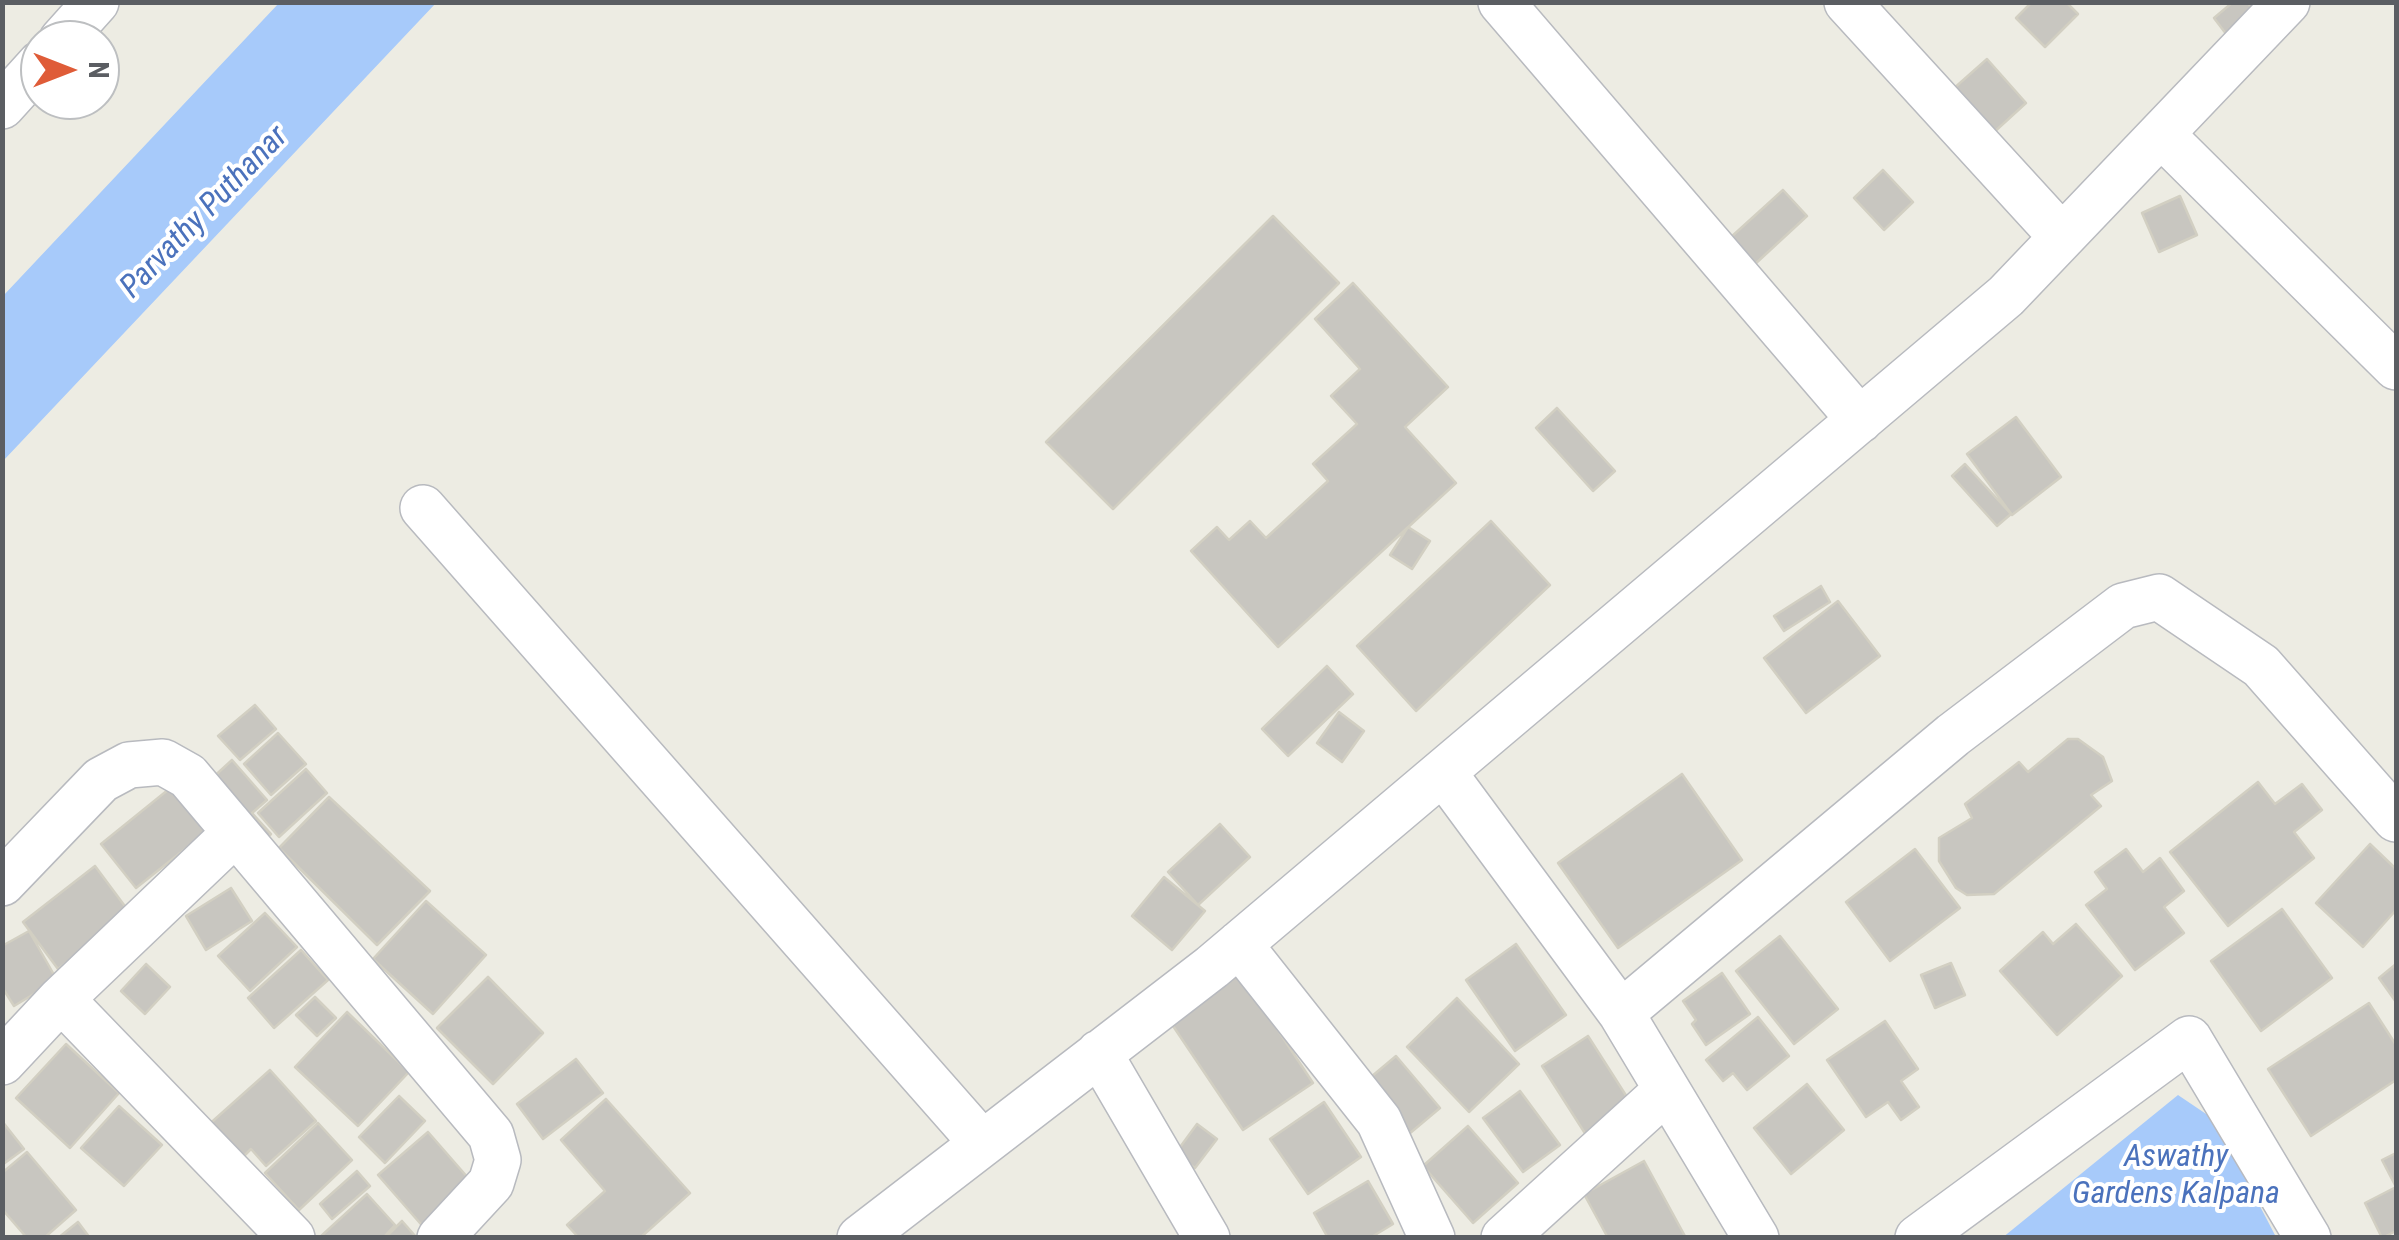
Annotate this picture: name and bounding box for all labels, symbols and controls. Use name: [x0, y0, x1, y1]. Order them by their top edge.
north arrow: [20, 20, 120, 120]
text: N: [82, 61, 115, 79]
water label: Parvathy Puthanar: [113, 119, 297, 307]
water label: Aswathy Gardens Kalpana: [2072, 1139, 2280, 1214]

